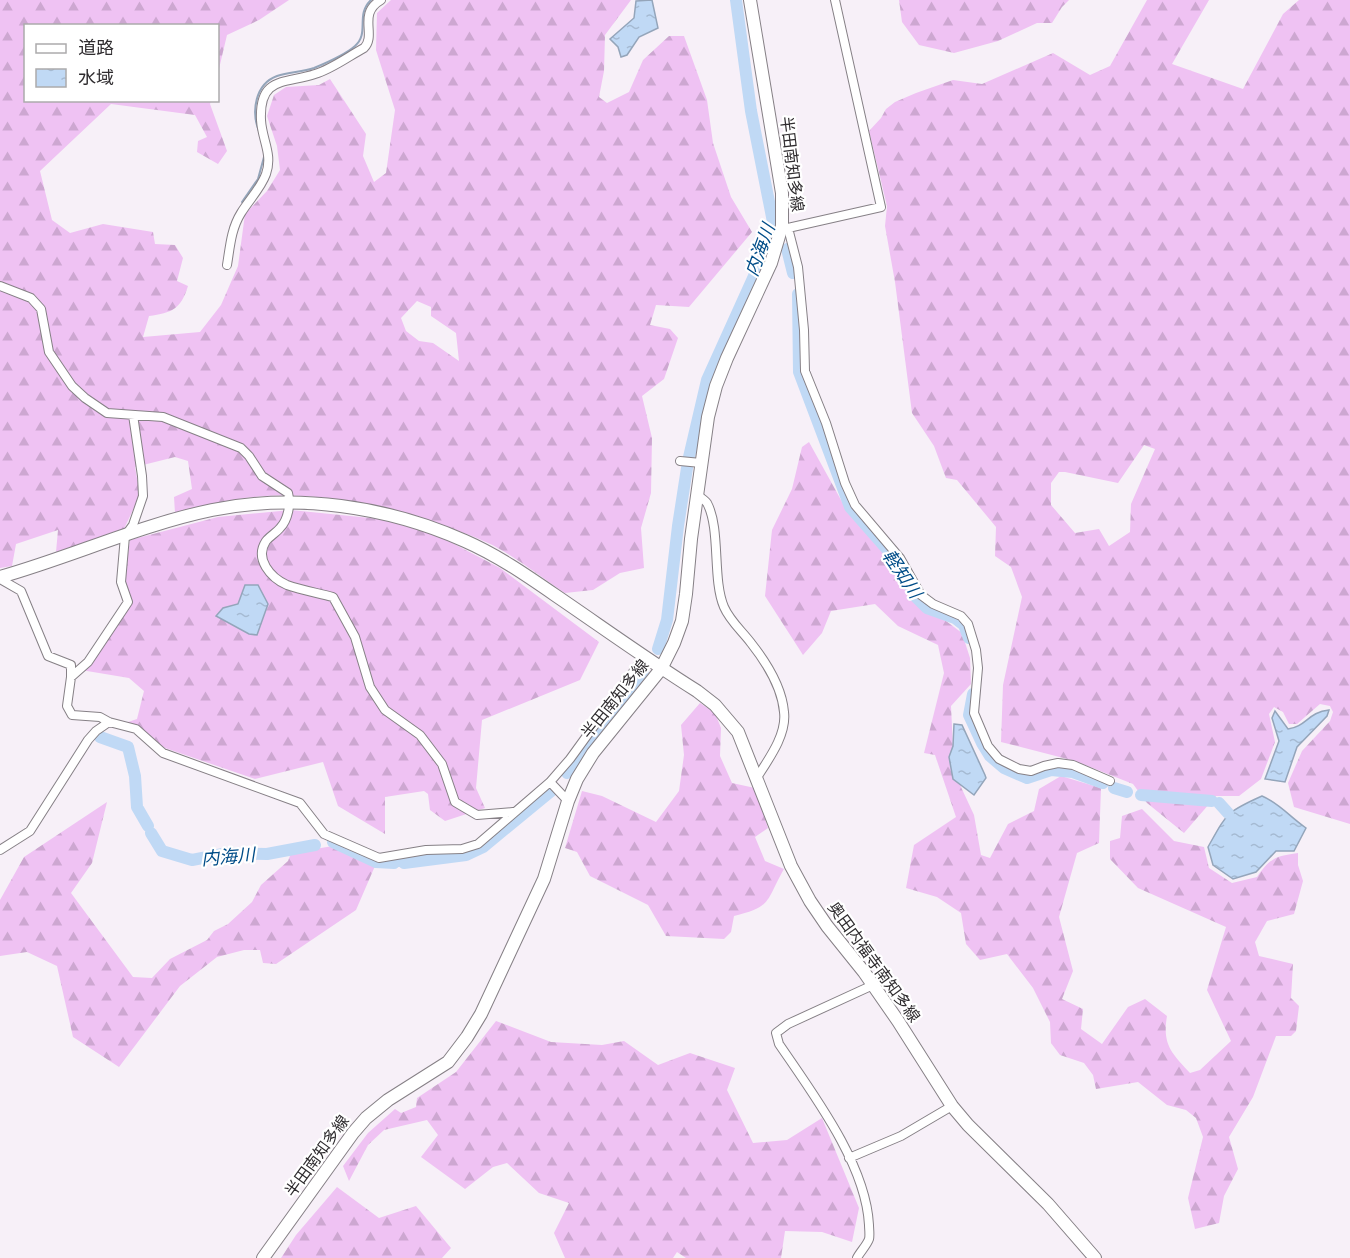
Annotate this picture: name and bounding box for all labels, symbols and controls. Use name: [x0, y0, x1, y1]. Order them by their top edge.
legend: [24, 24, 219, 102]
text: 道路: [78, 38, 114, 58]
text: 水域: [78, 68, 114, 88]
street label: 半田南知多線: [778, 115, 806, 213]
water label: 内海川: [741, 219, 779, 279]
water label: 軽知川: [879, 546, 927, 604]
street label: 半田南知多線: [578, 656, 652, 742]
water label: 内海川: [200, 845, 258, 869]
street label: 奥田内福寺南知多線: [825, 899, 923, 1025]
street label: 半田南知多線: [282, 1112, 352, 1200]

